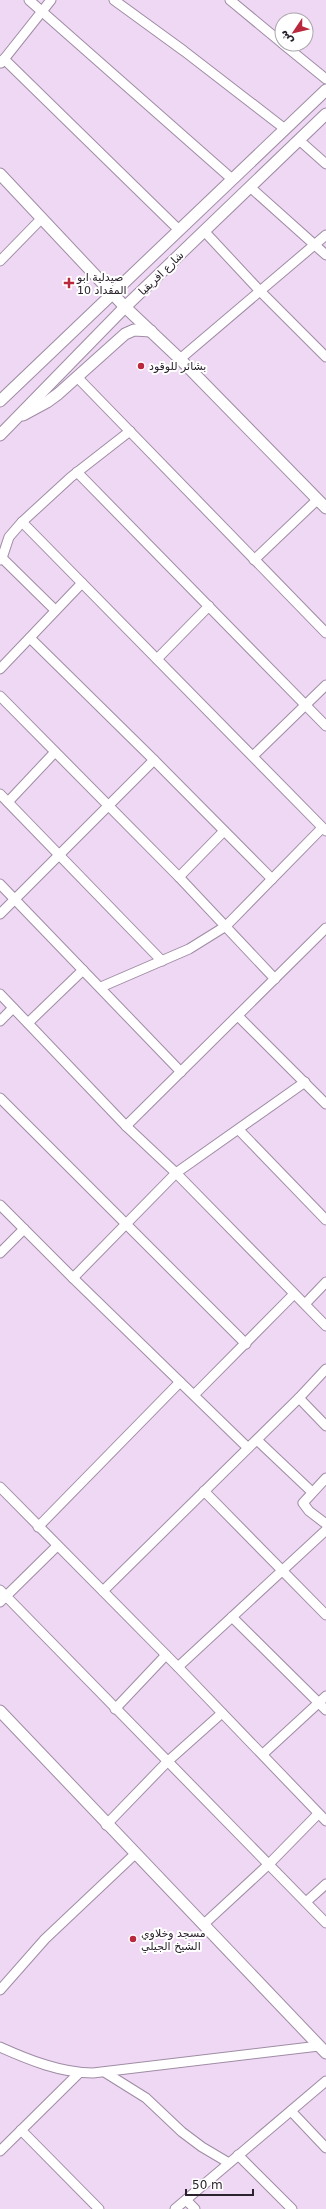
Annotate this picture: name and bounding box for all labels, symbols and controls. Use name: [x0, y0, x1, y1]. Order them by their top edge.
north arrow: [274, 12, 314, 52]
text: ش: [277, 28, 296, 47]
street label: شارع افريقيا: [136, 249, 187, 298]
place label: صيدلية ابو المقداد 10: [76, 271, 127, 297]
marker: صيدلية ابو المقداد 10: [64, 278, 74, 288]
place label: بشائر للوقود: [149, 360, 206, 373]
marker: بشائر للوقود: [136, 361, 146, 371]
place label: مسجد وخلاوي الشيخ الجيلي: [141, 1927, 206, 1953]
marker: مسجد وخلاوي الشيخ الجيلي: [128, 1934, 138, 1944]
scale bar: [186, 2171, 253, 2197]
text: 50 m: [192, 2178, 223, 2192]

